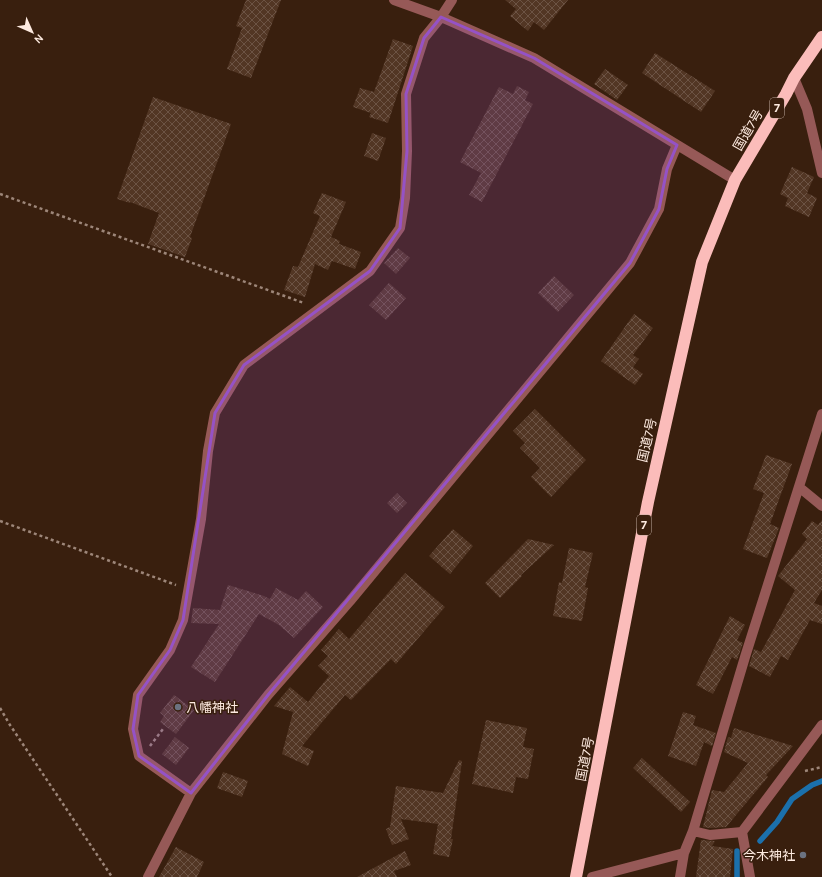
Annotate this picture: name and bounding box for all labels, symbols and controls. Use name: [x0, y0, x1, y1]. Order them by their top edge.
north arrow: [12, 12, 52, 52]
text: N: [31, 31, 46, 46]
road number: 7: [770, 98, 784, 118]
street label: 国道7号: [730, 107, 766, 153]
street label: 国道7号: [635, 416, 659, 464]
road number: 7: [637, 515, 651, 535]
place label: 八幡神社: [186, 700, 238, 715]
marker: 八幡神社: [173, 702, 183, 712]
street label: 国道7号: [573, 735, 597, 783]
place label: 今木神社: [743, 848, 795, 863]
marker: 今木神社: [798, 850, 808, 860]

